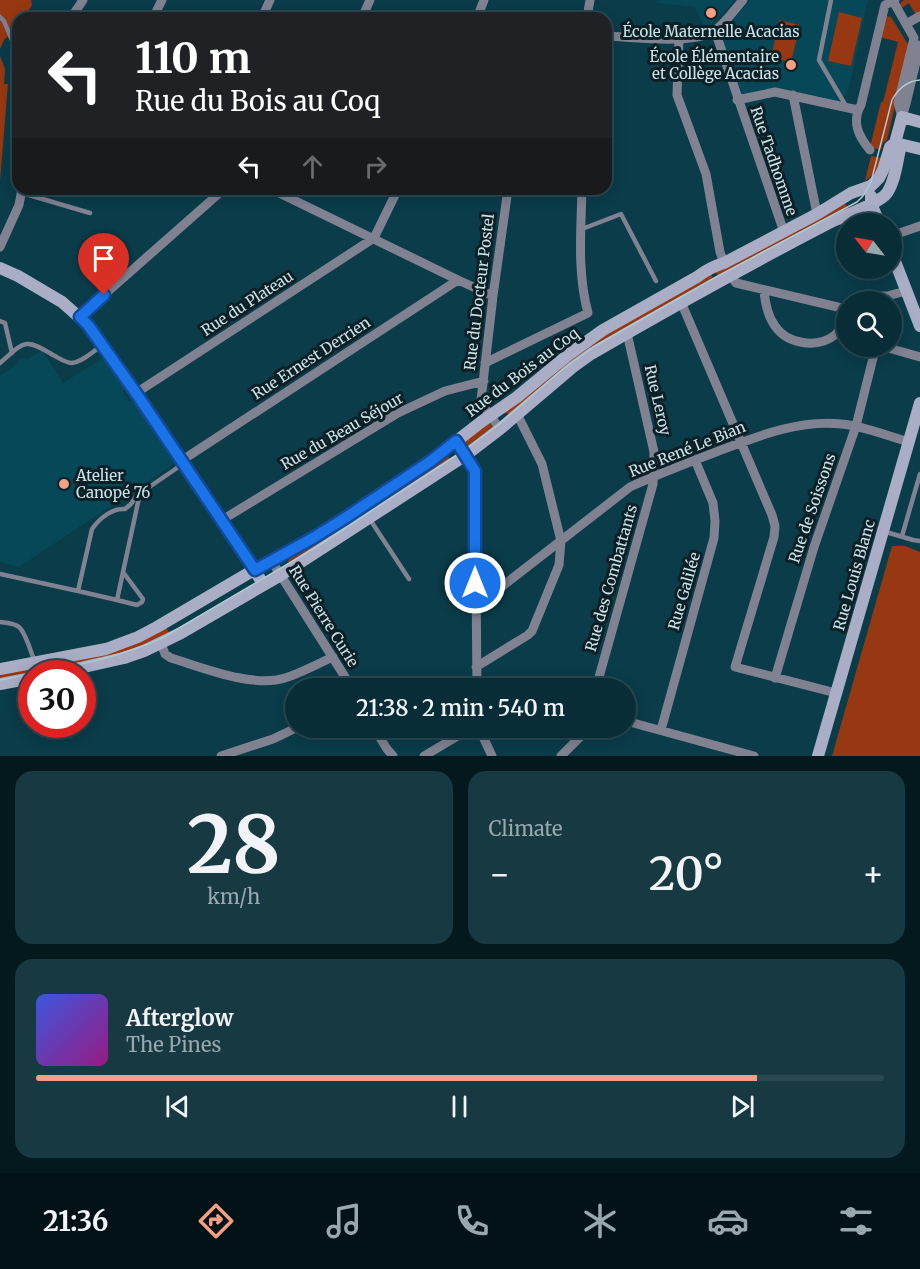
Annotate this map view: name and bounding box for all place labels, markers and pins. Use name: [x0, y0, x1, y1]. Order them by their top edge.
marker: École Maternelle Acacias: [704, 6, 718, 20]
place label: École Maternelle Acacias: [622, 21, 800, 41]
place label: École Élémentaire et Collège Acacias: [650, 46, 779, 83]
marker: École Élémentaire et Collège Acacias: [784, 58, 798, 72]
pin: [78, 233, 129, 295]
place label: Atelier Canopé 76: [75, 466, 150, 502]
marker: Atelier Canopé 76: [57, 477, 71, 491]

